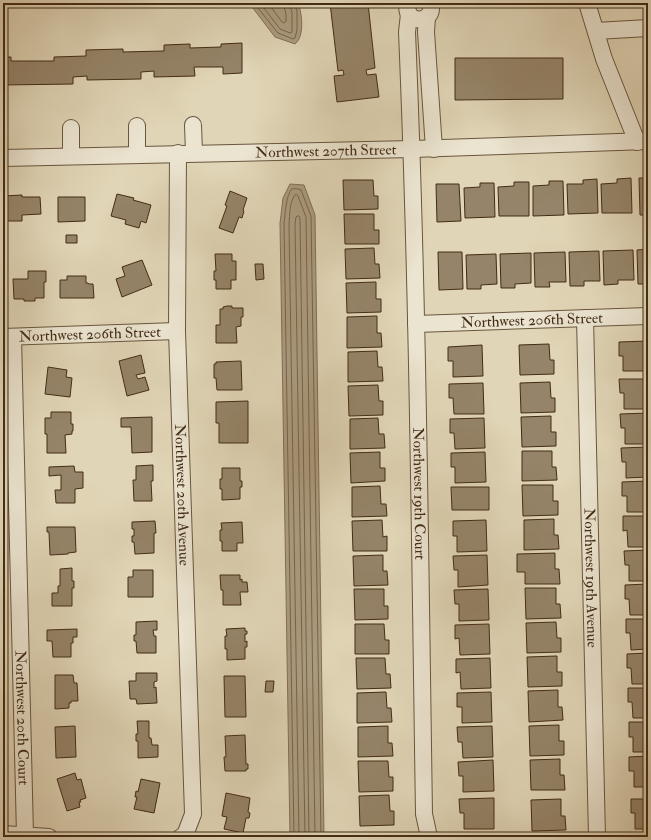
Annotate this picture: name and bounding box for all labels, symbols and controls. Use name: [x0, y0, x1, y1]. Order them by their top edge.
street label: Northwest 207th Street: [255, 140, 397, 162]
street label: Northwest 206th Street: [461, 308, 603, 332]
street label: Northwest 206th Street: [19, 322, 161, 346]
street label: Northwest 20th Avenue: [171, 424, 194, 566]
street label: Northwest 19th Court: [409, 427, 430, 560]
street label: Northwest 19th Avenue: [580, 508, 602, 648]
street label: Northwest 20th Court: [11, 650, 33, 786]

